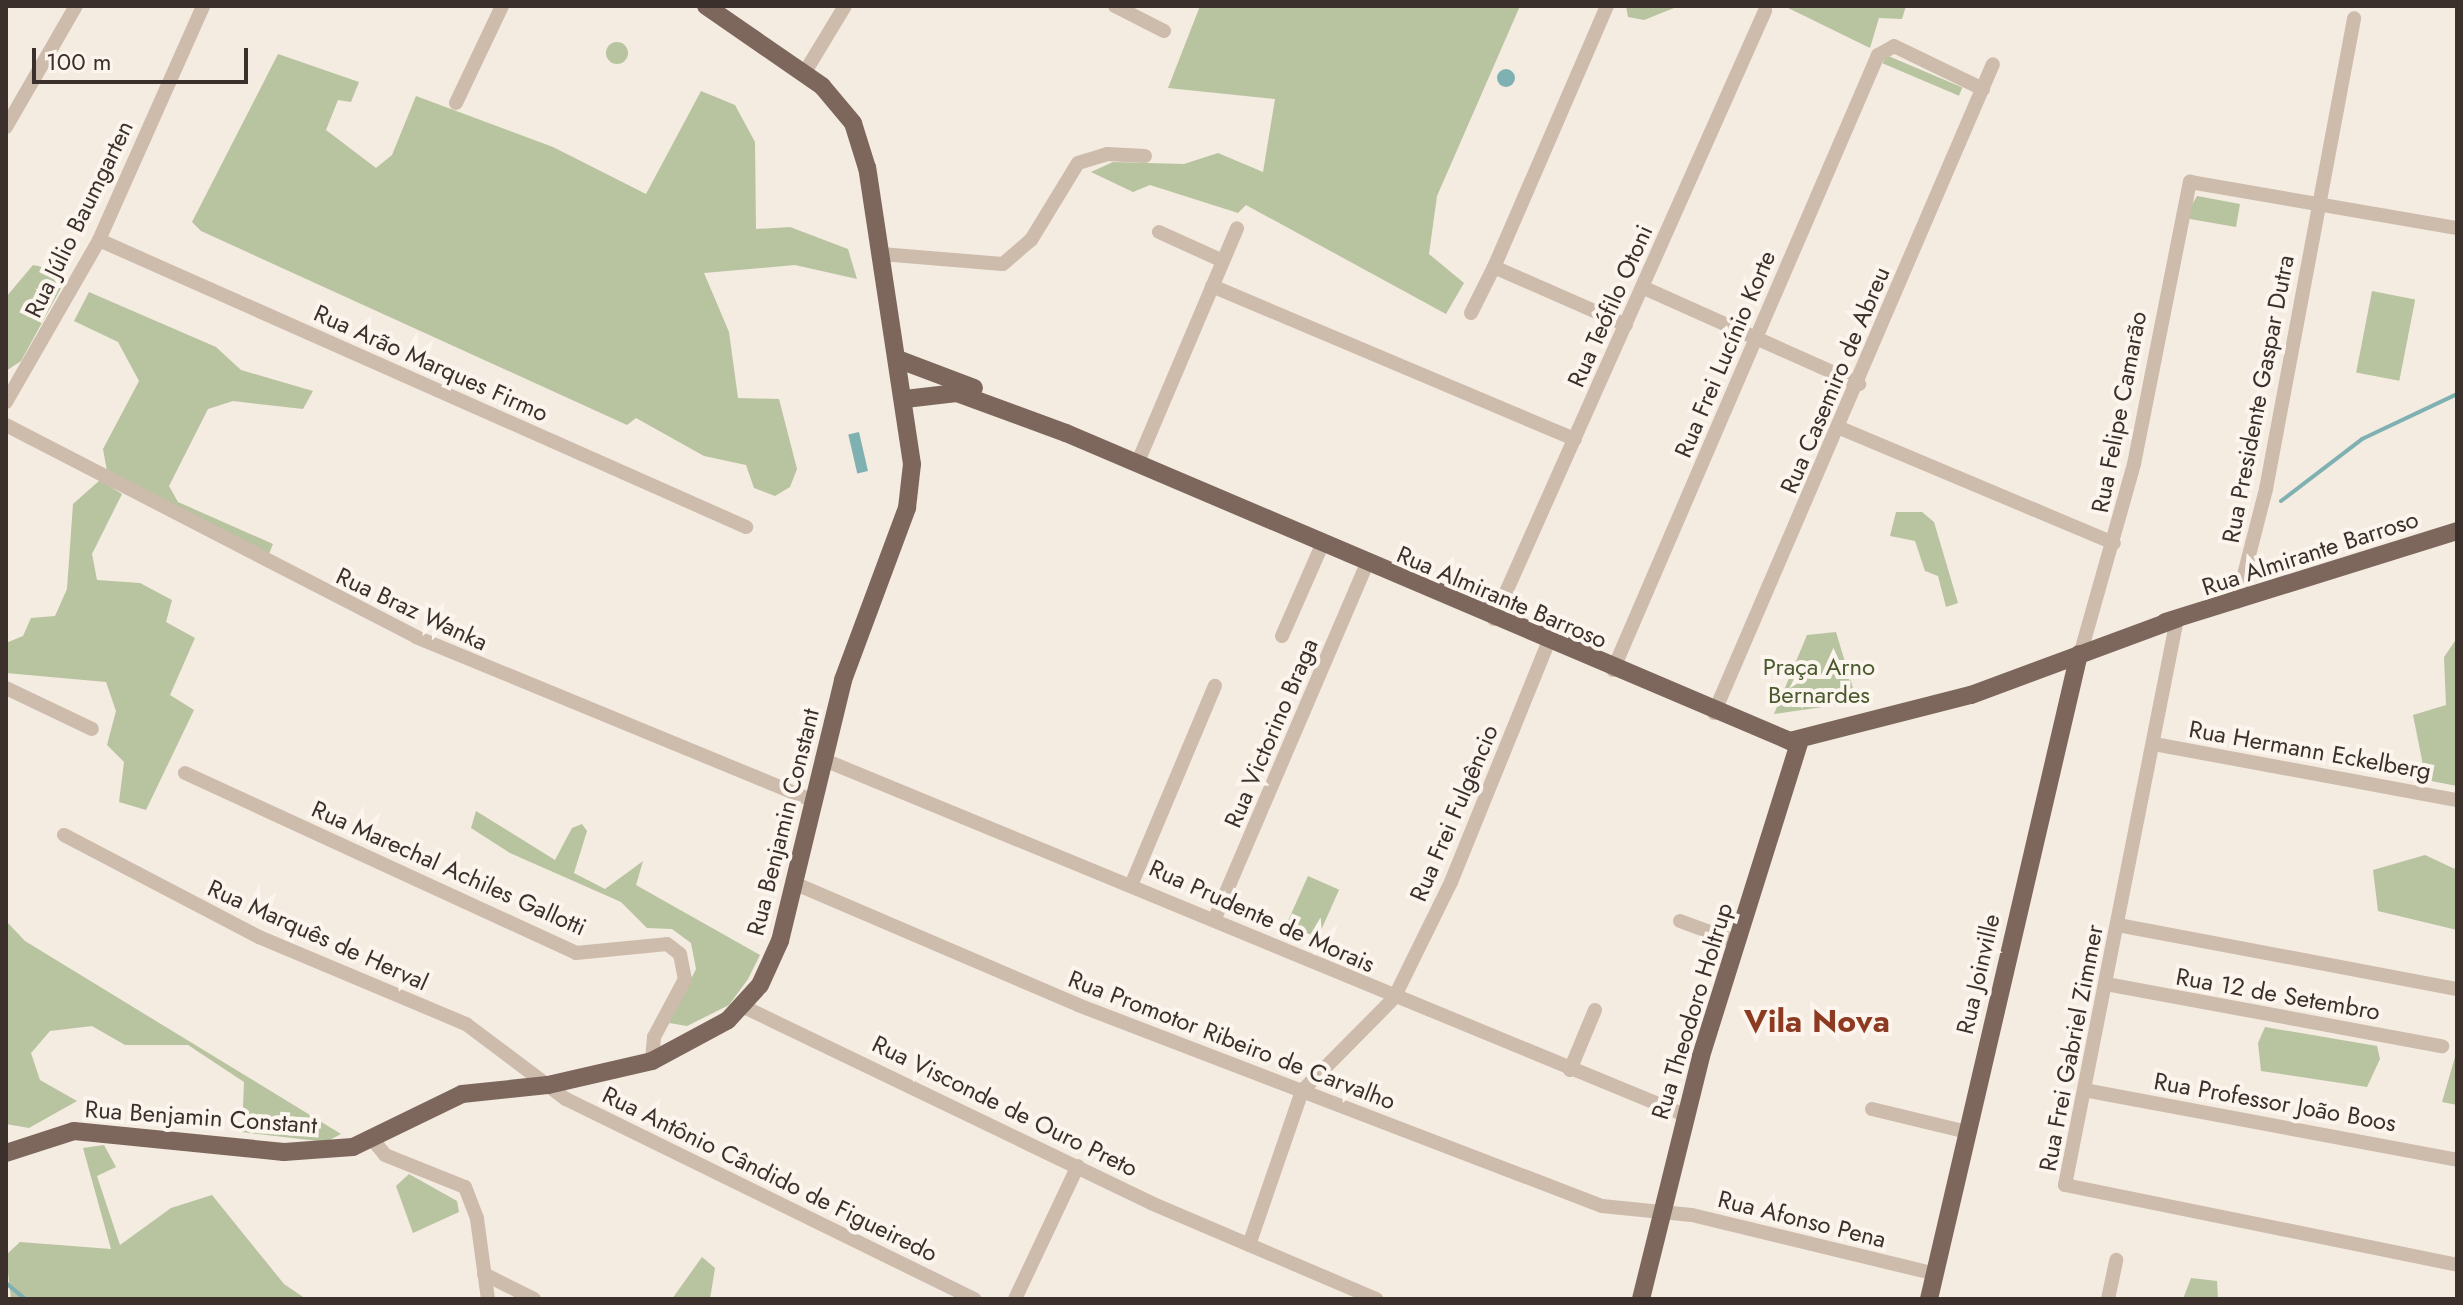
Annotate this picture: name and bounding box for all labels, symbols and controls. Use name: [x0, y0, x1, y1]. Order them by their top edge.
scale bar: [36, 32, 252, 82]
text: 100 m: [46, 44, 112, 79]
street label: Rua Júlio Baumgarten: [19, 116, 139, 322]
street label: Rua Teófilo Otoni: [1561, 220, 1659, 392]
street label: Rua Frei Lucínio Korte: [1668, 246, 1782, 462]
street label: Rua Presidente Gaspar Dutra: [2216, 253, 2300, 545]
street label: Rua Casemiro de Abreu: [1774, 262, 1896, 498]
street label: Rua Arão Marques Firmo: [309, 298, 553, 428]
street label: Rua Felipe Camarão: [2085, 309, 2153, 515]
street label: Rua Almirante Barroso: [2198, 504, 2422, 602]
street label: Rua Almirante Barroso: [1392, 540, 1612, 654]
street label: Rua Braz Wanka: [332, 561, 492, 657]
street label: Rua Victorino Braga: [1218, 634, 1324, 832]
park label: Praça Arno Bernardes: [1763, 653, 1875, 709]
street label: Rua Benjamin Constant: [741, 706, 825, 938]
street label: Rua Hermann Eckelberg: [2187, 714, 2433, 786]
street label: Rua Frei Fulgêncio: [1404, 720, 1504, 906]
street label: Rua Marechal Achiles Gallotti: [307, 794, 591, 942]
street label: Rua Prudente de Morais: [1145, 853, 1379, 979]
street label: Rua Marquês de Herval: [203, 873, 433, 997]
street label: Rua Theodoro Holtrup: [1645, 899, 1739, 1123]
street label: Rua Joinville: [1950, 911, 2006, 1037]
street label: Rua Frei Gabriel Zimmer: [2033, 922, 2109, 1174]
street label: Rua 12 de Setembro: [2174, 962, 2382, 1026]
street label: Rua Promotor Ribeiro de Carvalho: [1064, 964, 1400, 1116]
district label: Vila Nova: [1744, 1002, 1890, 1040]
street label: Rua Visconde de Ouro Preto: [868, 1029, 1142, 1183]
street label: Rua Professor João Boos: [2152, 1066, 2398, 1138]
street label: Rua Antônio Cândido de Figueiredo: [598, 1080, 942, 1268]
street label: Rua Benjamin Constant: [84, 1095, 318, 1139]
street label: Rua Afonso Pena: [1715, 1184, 1889, 1254]

